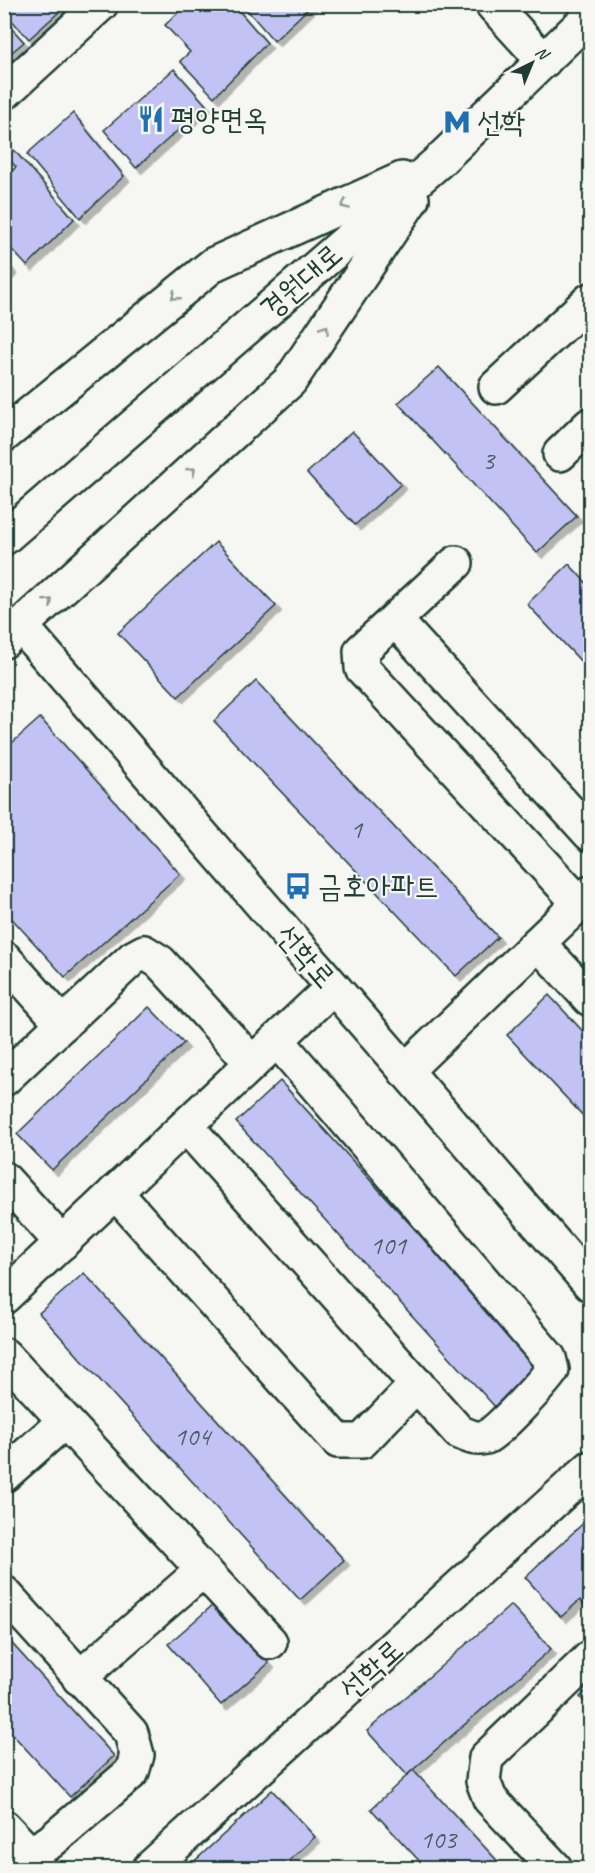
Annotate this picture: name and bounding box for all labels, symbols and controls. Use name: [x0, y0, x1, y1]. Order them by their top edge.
north arrow: [502, 33, 562, 93]
text: N: [531, 42, 554, 66]
place label: 평양면옥: [171, 100, 268, 138]
place label: 선학: [477, 103, 525, 141]
restaurant icon: 평양면옥: [136, 104, 166, 134]
metro station icon: 선학: [442, 107, 472, 137]
one-way arrow: [341, 197, 352, 209]
street label: 경원대로: [252, 235, 350, 327]
one-way arrow: [170, 289, 181, 300]
one-way arrow: [318, 325, 329, 336]
house number: 3: [482, 443, 496, 477]
one-way arrow: [186, 467, 196, 478]
one-way arrow: [41, 599, 52, 610]
house number: 1: [350, 812, 364, 846]
place label: 금호아파트: [318, 867, 439, 905]
bus stop icon: 금호아파트: [283, 871, 313, 901]
street label: 선학로: [268, 916, 344, 996]
house number: 101: [370, 1228, 408, 1262]
house number: 104: [174, 1419, 213, 1453]
street label: 선학로: [331, 1631, 411, 1707]
house number: 103: [420, 1822, 458, 1856]

